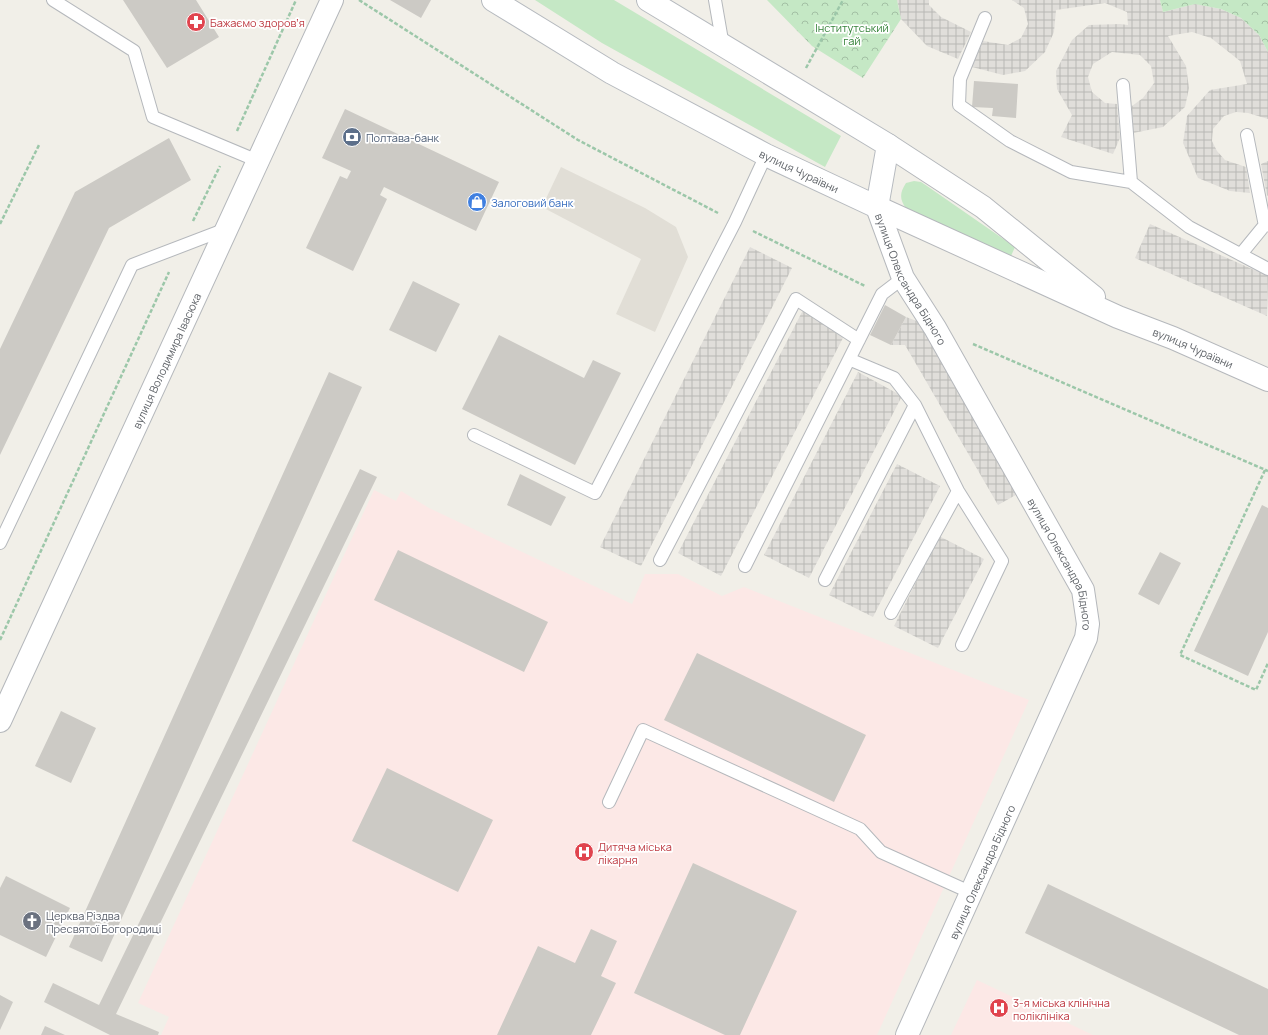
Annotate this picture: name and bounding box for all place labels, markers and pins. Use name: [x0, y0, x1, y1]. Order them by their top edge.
pharmacy icon: Бажаємо здоровʼя: [185, 11, 207, 33]
place label: Бажаємо здоровʼя: [210, 15, 305, 30]
bank icon: Полтава-банк: [341, 126, 363, 148]
place label: Полтава-банк: [366, 130, 440, 145]
shop icon: Залоговий банк: [466, 191, 488, 213]
place label: Залоговий банк: [491, 195, 574, 210]
place label: Дитяча міська лікарня: [598, 839, 672, 867]
hospital icon: Дитяча міська лікарня: [573, 841, 595, 863]
place label: Церква Різдва Пресвятої Богородиці: [46, 908, 161, 936]
church icon: Церква Різдва Пресвятої Богородиці: [21, 910, 43, 932]
place label: 3-я міська клінічна поліклініка: [1013, 995, 1110, 1023]
hospital icon: 3-я міська клінічна поліклініка: [988, 997, 1010, 1019]

